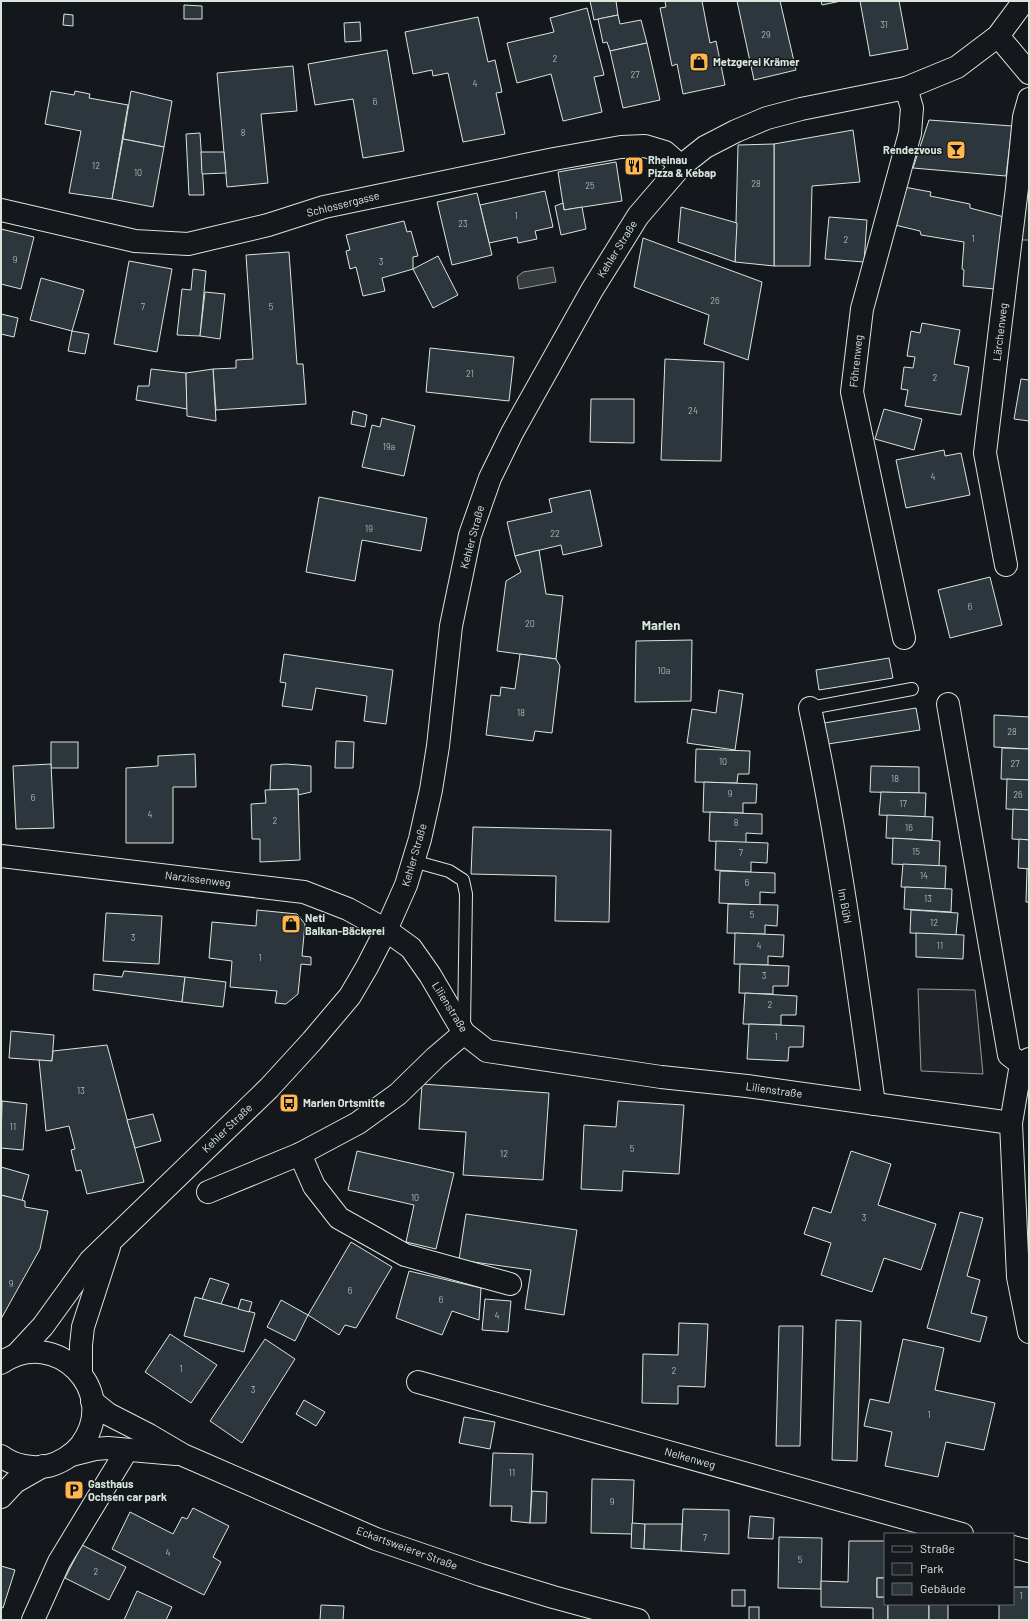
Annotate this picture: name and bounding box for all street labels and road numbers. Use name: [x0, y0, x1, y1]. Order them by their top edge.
street label: Schlossergasse: [305, 188, 381, 219]
street label: Kehler Straße: [594, 218, 639, 280]
street label: Lärchenweg: [989, 302, 1010, 362]
street label: Föhrenweg: [846, 334, 865, 388]
street label: Kehler Straße: [457, 504, 486, 570]
street label: Kehler Straße: [398, 822, 429, 888]
street label: Narzissenweg: [164, 868, 232, 889]
street label: Im Bühl: [836, 887, 855, 924]
street label: Lilienstraße: [430, 979, 471, 1034]
street label: Lilienstraße: [745, 1079, 803, 1100]
street label: Kehler Straße: [199, 1100, 255, 1155]
street label: Nelkenweg: [663, 1444, 717, 1471]
street label: Eckartsweierer Straße: [355, 1523, 460, 1572]

